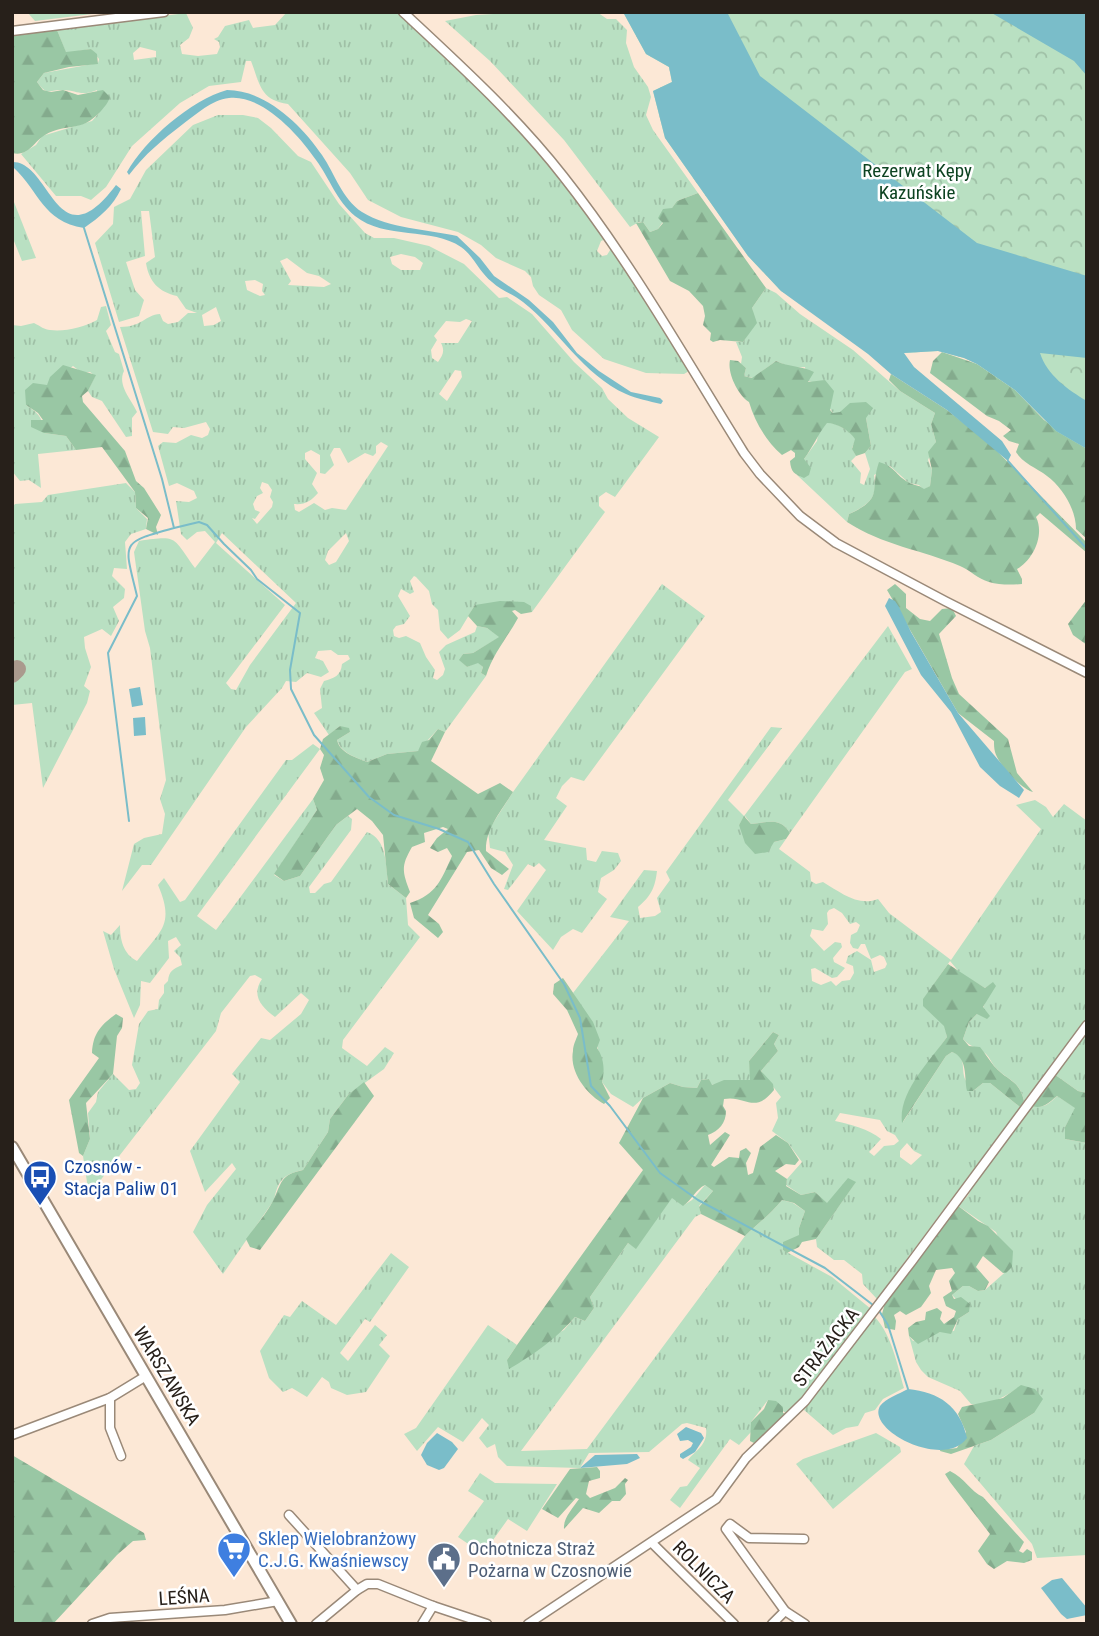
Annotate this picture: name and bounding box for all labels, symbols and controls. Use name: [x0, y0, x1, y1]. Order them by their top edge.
park label: Rezerwat Kępy Kazuńskie: [862, 159, 972, 204]
place label: Czosnów - Stacja Paliw 01: [64, 1155, 179, 1200]
bus stop icon: Czosnów - Stacja Paliw 01: [21, 1158, 59, 1207]
street label: STRAŻACKA: [788, 1303, 864, 1391]
street label: WARSZAWSKA: [129, 1323, 205, 1430]
place label: Sklep Wielobranżowy C.J.G. Kwaśniewscy: [258, 1527, 416, 1572]
supermarket icon: Sklep Wielobranżowy C.J.G. Kwaśniewscy: [215, 1530, 253, 1579]
street label: ROLNICZA: [668, 1536, 740, 1608]
place label: Ochotnicza Straż Pożarna w Czosnowie: [468, 1537, 632, 1582]
public building icon: Ochotnicza Straż Pożarna w Czosnowie: [425, 1540, 463, 1589]
street label: LEŚNA: [158, 1584, 210, 1610]

